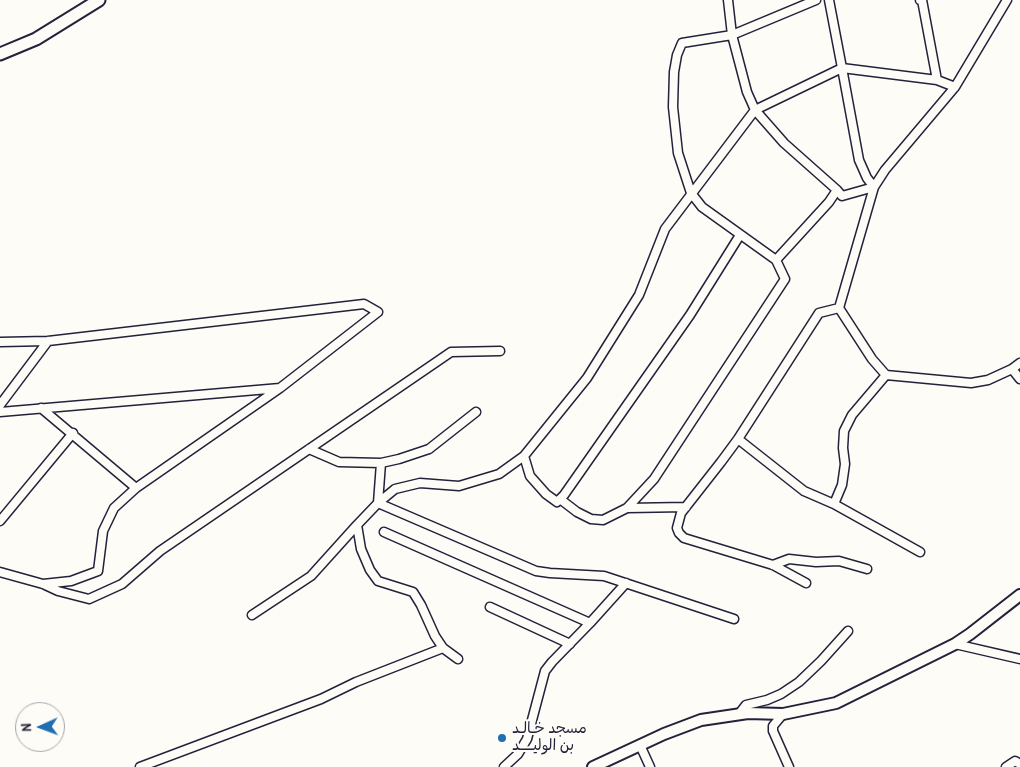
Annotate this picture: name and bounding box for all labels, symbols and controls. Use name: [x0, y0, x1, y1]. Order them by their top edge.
north arrow: [15, 702, 65, 752]
place label: مسجد خـالـد بن الوليــــد: [512, 720, 587, 755]
text: N: [16, 723, 35, 732]
marker: مسجد خـالـد بن الوليــــد: [496, 732, 508, 744]

